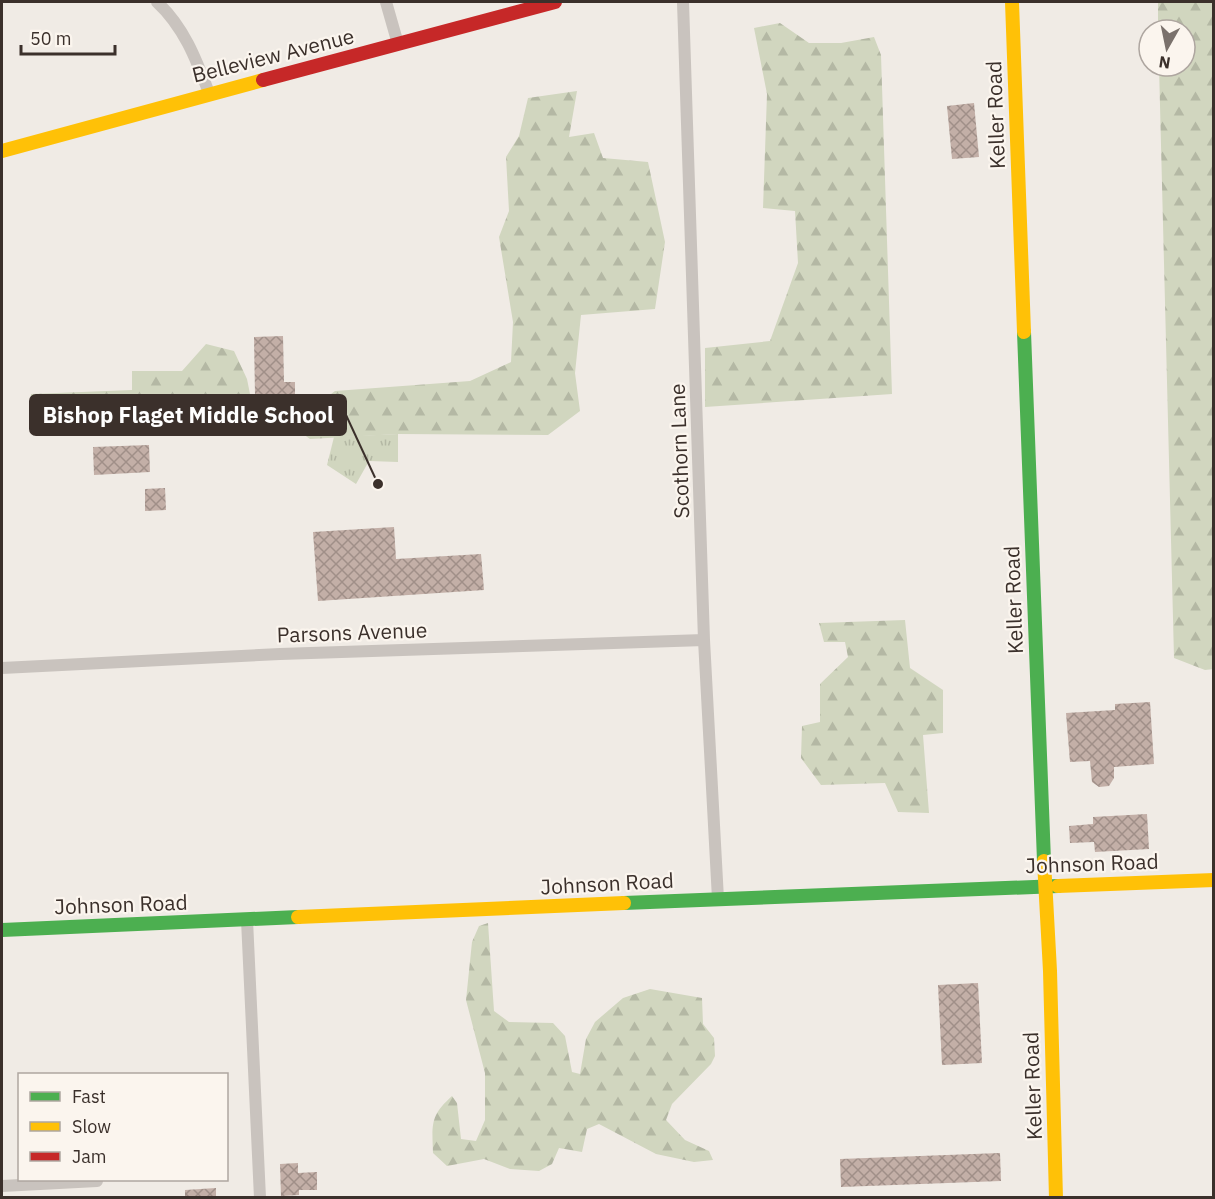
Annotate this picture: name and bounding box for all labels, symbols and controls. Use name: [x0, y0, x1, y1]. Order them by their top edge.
scale bar: [21, 18, 116, 56]
north arrow: [1137, 18, 1197, 78]
street label: Belleview Avenue: [189, 21, 357, 89]
text: 50 m: [30, 27, 72, 50]
text: N: [1157, 52, 1172, 74]
street label: Keller Road: [979, 60, 1011, 170]
street label: Scothorn Lane: [663, 383, 695, 519]
callout: Bishop Flaget Middle School: [30, 395, 346, 435]
text: Bishop Flaget Middle School: [42, 400, 334, 429]
street label: Keller Road: [997, 545, 1029, 655]
street label: Parsons Avenue: [276, 615, 428, 649]
street label: Johnson Road: [1025, 847, 1159, 879]
street label: Johnson Road: [540, 866, 674, 900]
street label: Johnson Road: [54, 888, 188, 920]
street label: Keller Road: [1016, 1031, 1048, 1141]
legend: [18, 1073, 228, 1181]
text: Fast: [72, 1085, 106, 1108]
text: Slow: [72, 1115, 111, 1138]
text: Jam: [72, 1145, 107, 1168]

